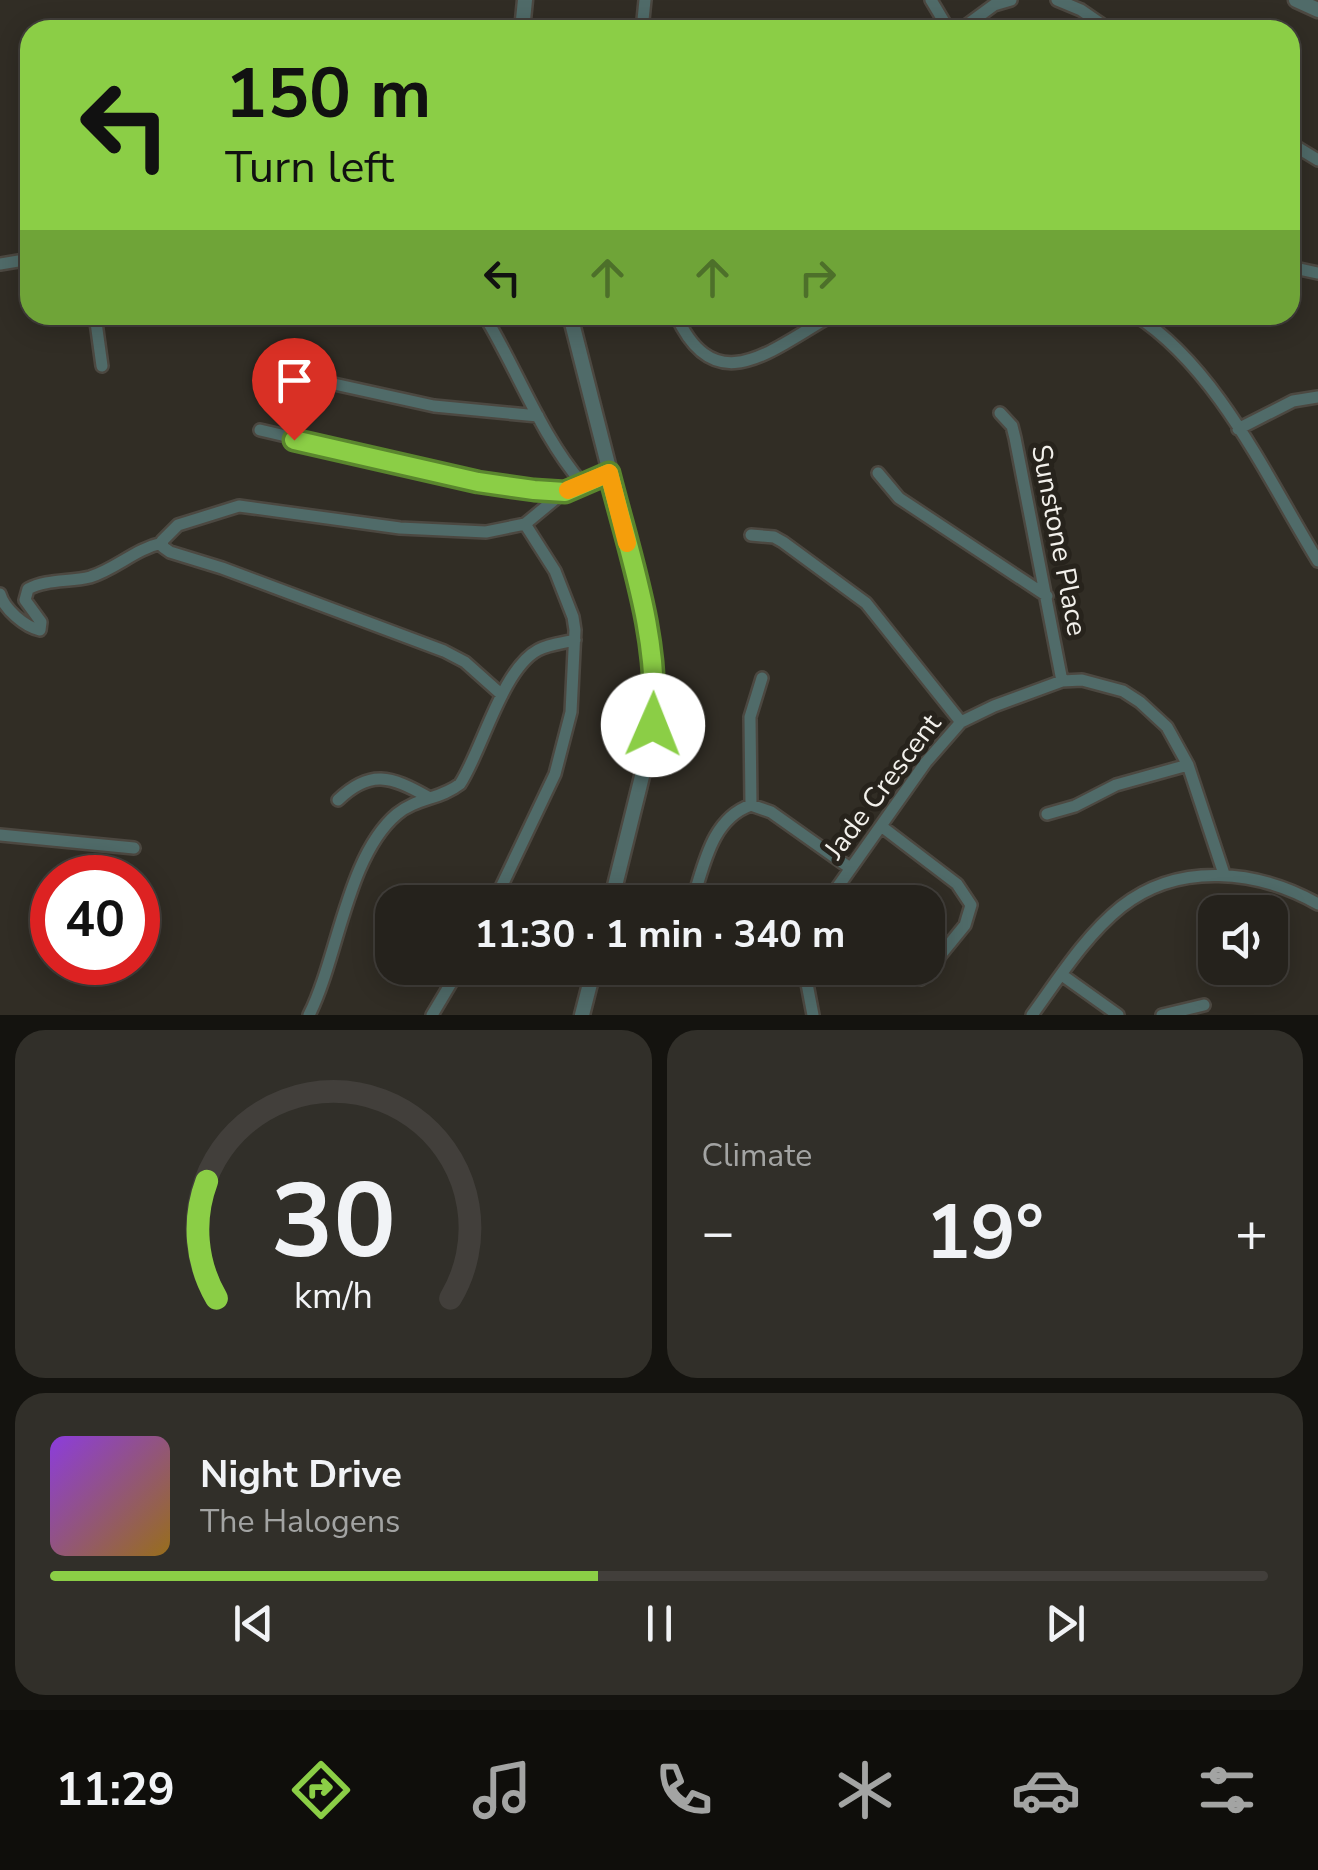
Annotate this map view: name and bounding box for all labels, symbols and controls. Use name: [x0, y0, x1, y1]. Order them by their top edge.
text: 150 m: [225, 46, 431, 142]
icon: left: [60, 60, 190, 190]
text: Turn left: [225, 137, 394, 198]
icon: left: [475, 250, 530, 305]
icon: ahead: [580, 250, 635, 305]
icon: ahead: [685, 250, 740, 305]
icon: right: [790, 250, 845, 305]
pin: [252, 338, 337, 441]
icon: arrive: [267, 353, 322, 408]
street label: Sunstone Place: [1022, 441, 1096, 639]
position arrow: [601, 673, 705, 777]
street label: Jade Crescent: [815, 706, 950, 868]
speed limit sign: 40: [30, 855, 160, 985]
map controls: [1198, 895, 1288, 985]
button: sound: [1198, 895, 1288, 985]
text: 11:30 · 1 min · 340 m: [475, 909, 845, 960]
text: Climate: [702, 1134, 812, 1177]
text: 30: [271, 1151, 396, 1293]
text: 19°: [926, 1182, 1044, 1284]
text: −: [702, 1195, 735, 1270]
text: +: [1235, 1195, 1268, 1270]
text: km/h: [294, 1272, 373, 1321]
text: Night Drive: [200, 1449, 402, 1500]
text: The Halogens: [200, 1500, 400, 1543]
icon: previous: [226, 1596, 281, 1651]
icon: pause: [632, 1596, 687, 1651]
icon: next: [1038, 1596, 1093, 1651]
icon: directions: [286, 1755, 356, 1825]
icon: music: [467, 1755, 537, 1825]
icon: phone: [649, 1755, 719, 1825]
icon: climate: [830, 1755, 900, 1825]
icon: car: [1011, 1755, 1081, 1825]
icon: filters: [1192, 1755, 1262, 1825]
text: 11:29: [56, 1760, 175, 1821]

